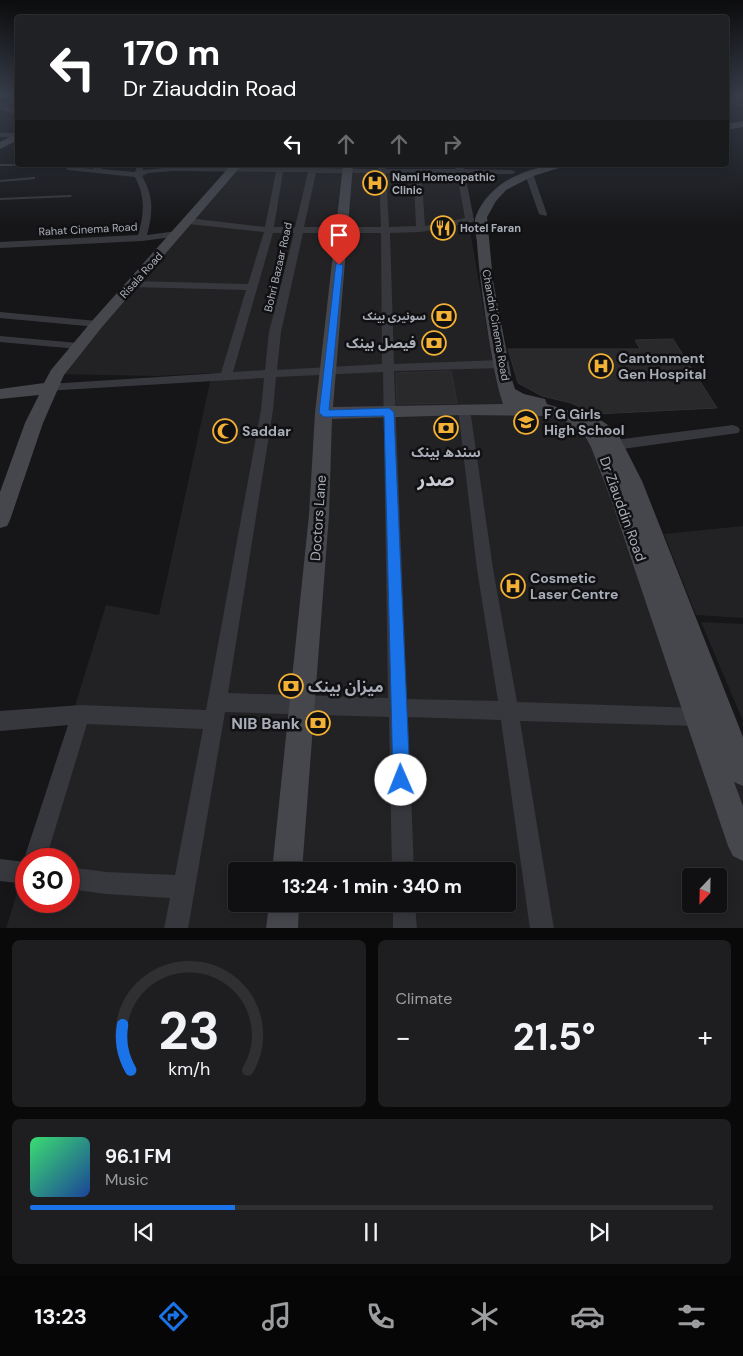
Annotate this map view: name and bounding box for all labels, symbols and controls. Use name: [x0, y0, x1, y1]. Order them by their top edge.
text: 170 m: [123, 30, 220, 76]
icon: left: [40, 35, 105, 100]
text: Dr Ziauddin Road: [123, 74, 296, 103]
icon: left: [279, 130, 307, 158]
icon: ahead: [332, 130, 360, 158]
icon: ahead: [385, 130, 413, 158]
icon: right: [438, 130, 466, 158]
hospital icon: Nami Homeopathic Clinic: [362, 170, 388, 196]
place label: Nami Homeopathic Clinic: [392, 170, 496, 197]
pin: [318, 214, 360, 265]
restaurant icon: Hotel Faran: [430, 215, 456, 241]
street label: Rahat Cinema Road: [38, 219, 138, 239]
street label: Bohri Bazaar Road: [261, 221, 295, 313]
icon: arrive: [325, 221, 353, 249]
place label: Hotel Faran: [460, 221, 521, 235]
street label: Risala Road: [117, 249, 166, 301]
street label: Chandni Cinema Road: [479, 268, 513, 382]
bank icon: سونیری بینک: [431, 303, 457, 329]
place label: سونیری بینک: [363, 309, 426, 323]
bank icon: فیصل بینک: [421, 330, 447, 356]
place label: فیصل بینک: [346, 334, 416, 352]
place label: Cantonment Gen Hospital: [618, 349, 706, 383]
hospital icon: Cantonment Gen Hospital: [588, 353, 614, 379]
place label: F G Girls High School: [544, 405, 625, 439]
school or university icon: F G Girls High School: [513, 409, 539, 435]
bank icon: سندھ بینک: [433, 415, 459, 441]
mosque icon: Saddar: [212, 418, 238, 444]
place label: Saddar: [242, 422, 291, 440]
place label: سندھ بینک: [411, 443, 481, 461]
street label: Dr Ziauddin Road: [596, 454, 650, 564]
district label: صدر: [416, 467, 455, 492]
street label: Doctors Lane: [306, 474, 330, 562]
place label: Cosmetic Laser Centre: [530, 569, 618, 603]
hospital icon: Cosmetic Laser Centre: [500, 573, 526, 599]
bank icon: میزان بینک: [278, 673, 304, 699]
place label: میزان بینک: [308, 676, 384, 697]
bank icon: NIB Bank: [305, 710, 331, 736]
place label: NIB Bank: [231, 713, 301, 734]
position arrow: [374, 753, 426, 805]
speed limit sign: 30: [15, 848, 80, 913]
north arrow: [682, 868, 728, 912]
map controls: [682, 868, 727, 913]
text: 13:24 · 1 min · 340 m: [282, 874, 462, 899]
text: Climate: [396, 988, 452, 1009]
text: 23: [158, 997, 219, 1065]
text: 21.5°: [513, 1012, 596, 1062]
text: −: [396, 1019, 411, 1056]
text: +: [698, 1019, 713, 1056]
text: km/h: [168, 1057, 210, 1081]
text: 96.1 FM: [105, 1144, 171, 1169]
text: Music: [105, 1169, 149, 1190]
icon: previous: [130, 1218, 158, 1246]
icon: pause: [357, 1218, 385, 1246]
icon: next: [585, 1218, 613, 1246]
icon: directions: [156, 1299, 191, 1334]
icon: music: [259, 1299, 294, 1334]
icon: phone: [363, 1299, 398, 1334]
icon: climate: [467, 1299, 502, 1334]
icon: car: [570, 1299, 605, 1334]
icon: filters: [674, 1299, 709, 1334]
text: 13:23: [34, 1302, 87, 1331]

